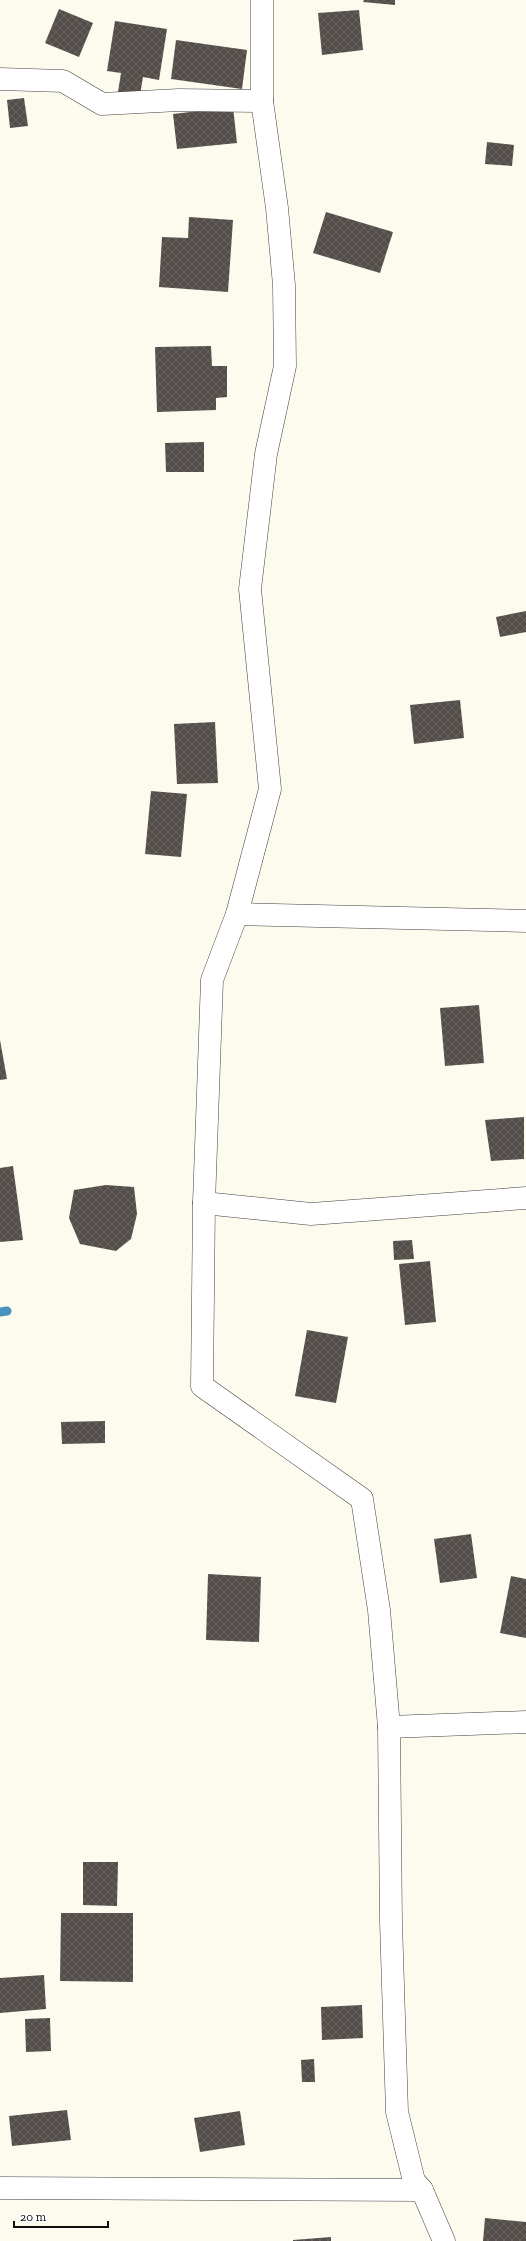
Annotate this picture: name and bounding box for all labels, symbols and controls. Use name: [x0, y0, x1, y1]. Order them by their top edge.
scale bar: [14, 2203, 108, 2229]
text: 20 m: [20, 2210, 47, 2224]

